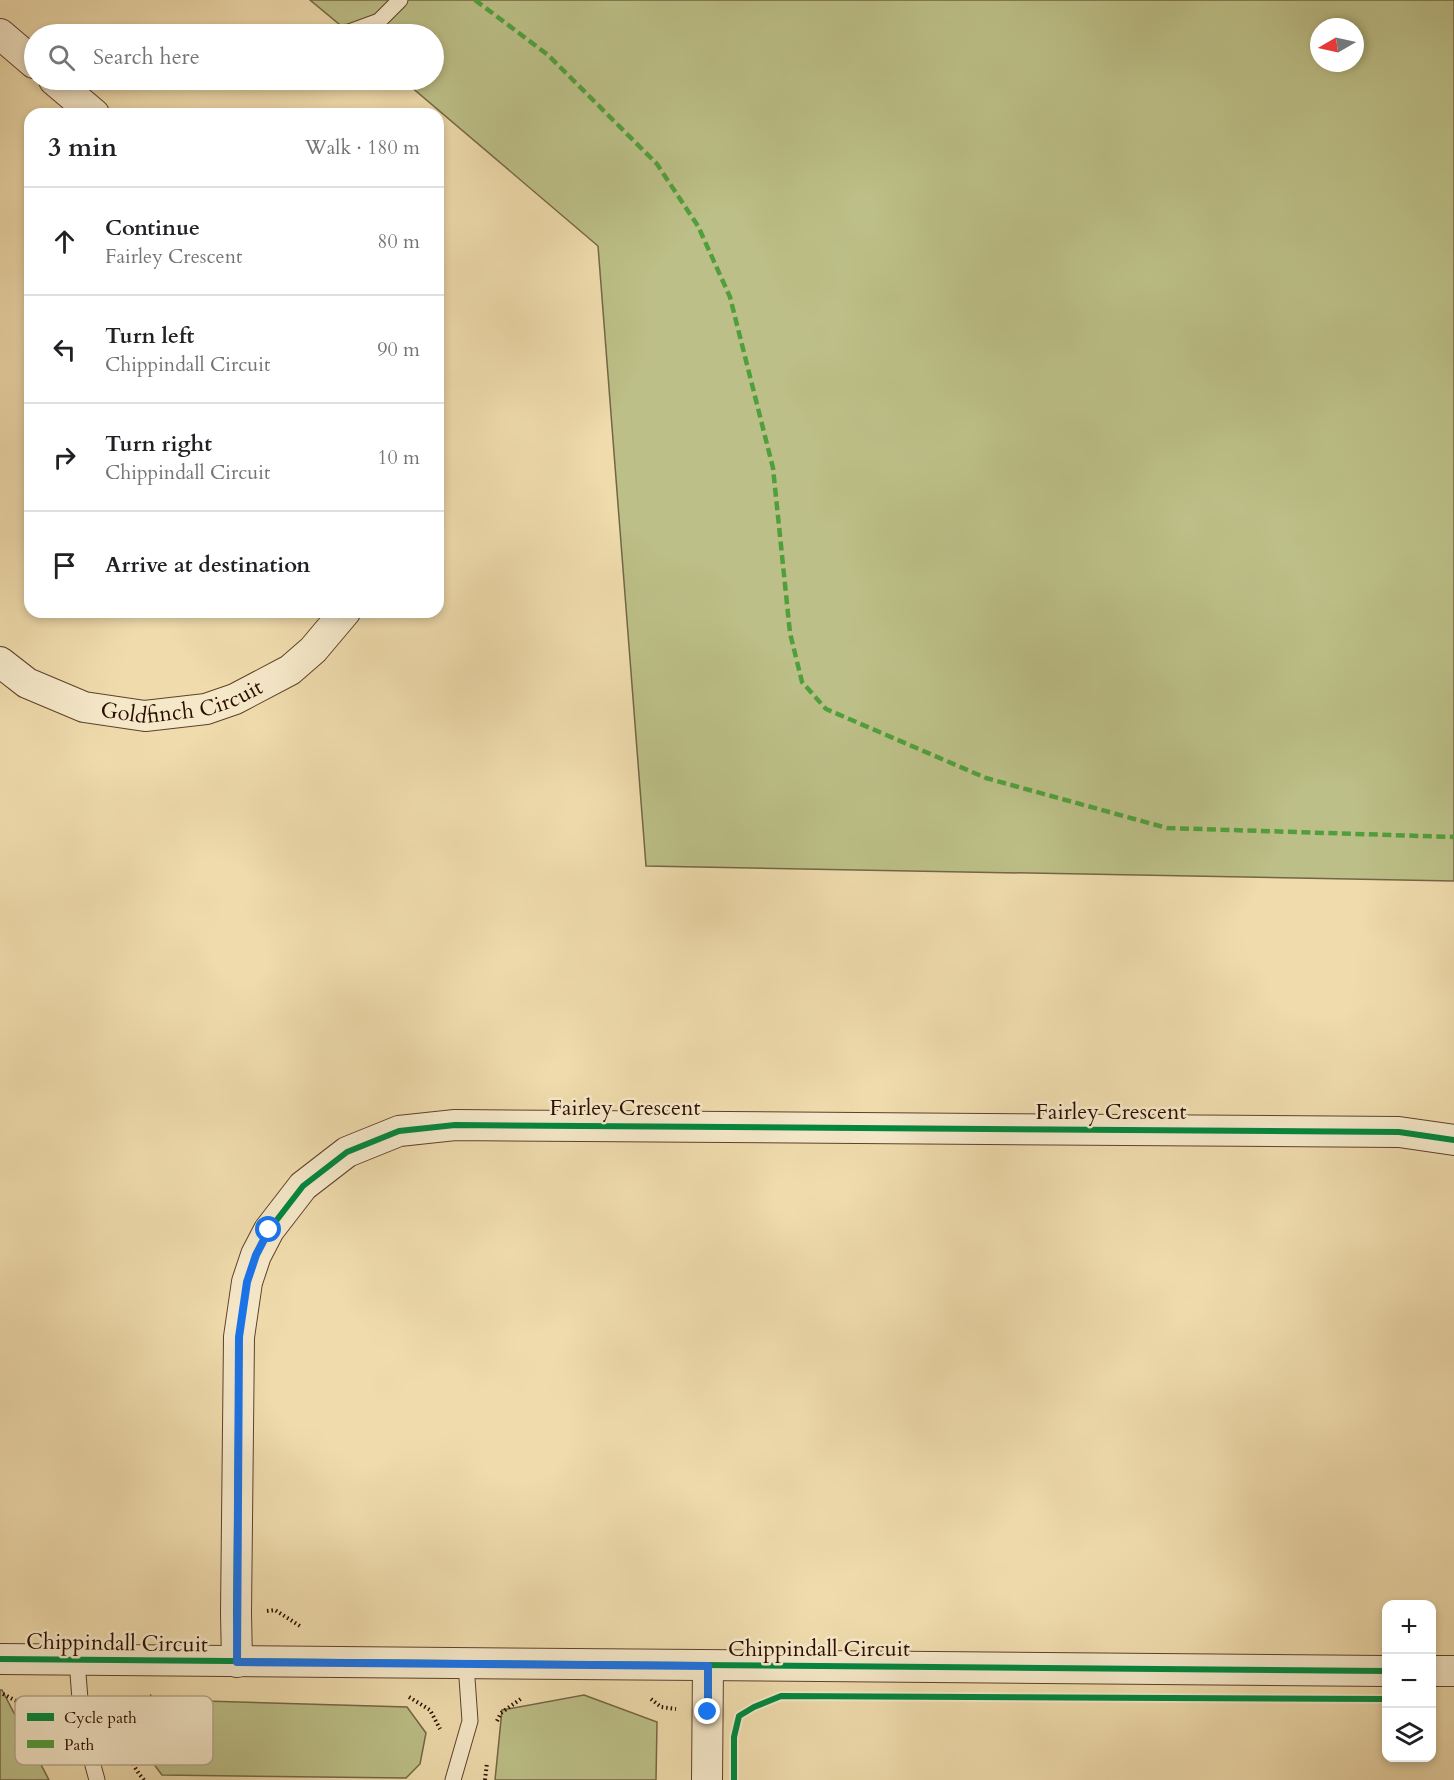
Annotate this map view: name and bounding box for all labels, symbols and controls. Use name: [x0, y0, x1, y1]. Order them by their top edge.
north arrow: [1310, 18, 1364, 72]
search box: [24, 24, 444, 90]
icon: search: [45, 41, 78, 74]
text: Search here: [93, 42, 200, 72]
text: 3 min: [48, 130, 117, 165]
text: Walk · 180 m: [305, 134, 420, 161]
text: Continue: [105, 213, 200, 243]
icon: ahead: [48, 225, 81, 258]
text: 80 m: [377, 228, 420, 255]
text: Fairley Crescent: [105, 243, 242, 270]
text: Turn left: [105, 321, 194, 351]
icon: left: [48, 333, 81, 366]
text: 90 m: [377, 336, 420, 363]
text: Chippindall Circuit: [105, 351, 270, 378]
text: Turn right: [105, 429, 212, 459]
icon: right: [48, 441, 81, 474]
text: 10 m: [377, 444, 420, 471]
text: Chippindall Circuit: [105, 459, 270, 486]
icon: arrive: [48, 549, 81, 582]
text: Arrive at destination: [105, 550, 310, 580]
street label: Goldfinch Circuit: [99, 672, 268, 731]
street label: Fairley Crescent: [549, 1093, 701, 1123]
street label: Fairley Crescent: [1035, 1097, 1187, 1127]
route start: [255, 1216, 281, 1242]
map controls: [1382, 1600, 1436, 1762]
button: +: [1382, 1600, 1436, 1654]
street label: Chippindall Circuit: [26, 1626, 208, 1660]
street label: Chippindall Circuit: [728, 1634, 910, 1664]
button: −: [1382, 1654, 1436, 1708]
legend: [15, 1696, 213, 1765]
route end: [694, 1698, 720, 1724]
text: Cycle path: [64, 1707, 137, 1729]
button: layers: [1382, 1708, 1436, 1762]
text: Path: [64, 1734, 94, 1756]

